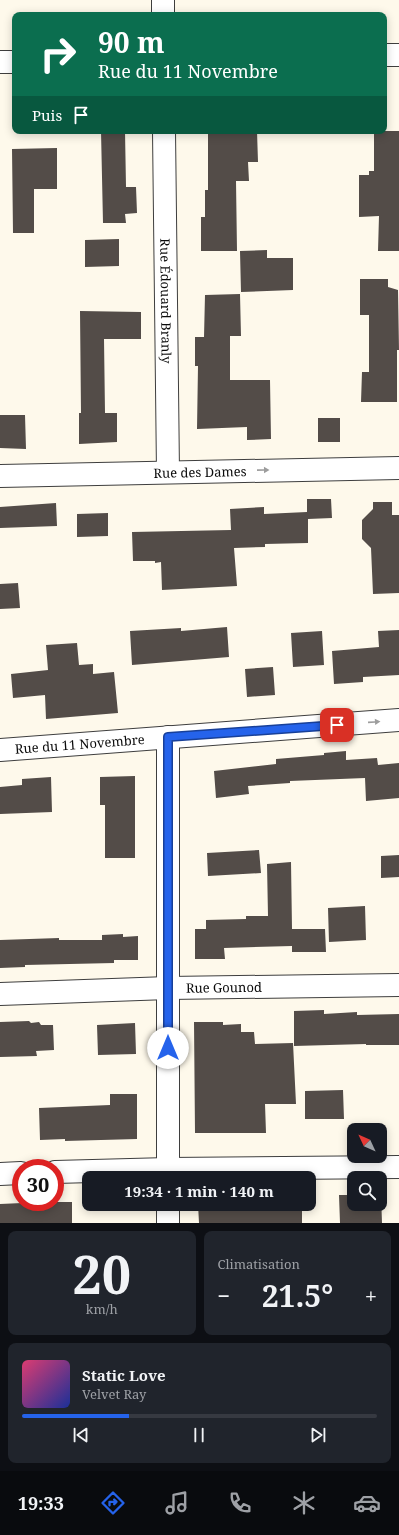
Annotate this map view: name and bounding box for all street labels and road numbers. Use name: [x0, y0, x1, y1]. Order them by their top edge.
street label: Rue Édouard Branly: [156, 238, 176, 364]
street label: Rue des Dames: [153, 462, 247, 482]
street label: Rue du 11 Novembre: [14, 730, 145, 758]
street label: Rue Gounod: [186, 978, 262, 997]

